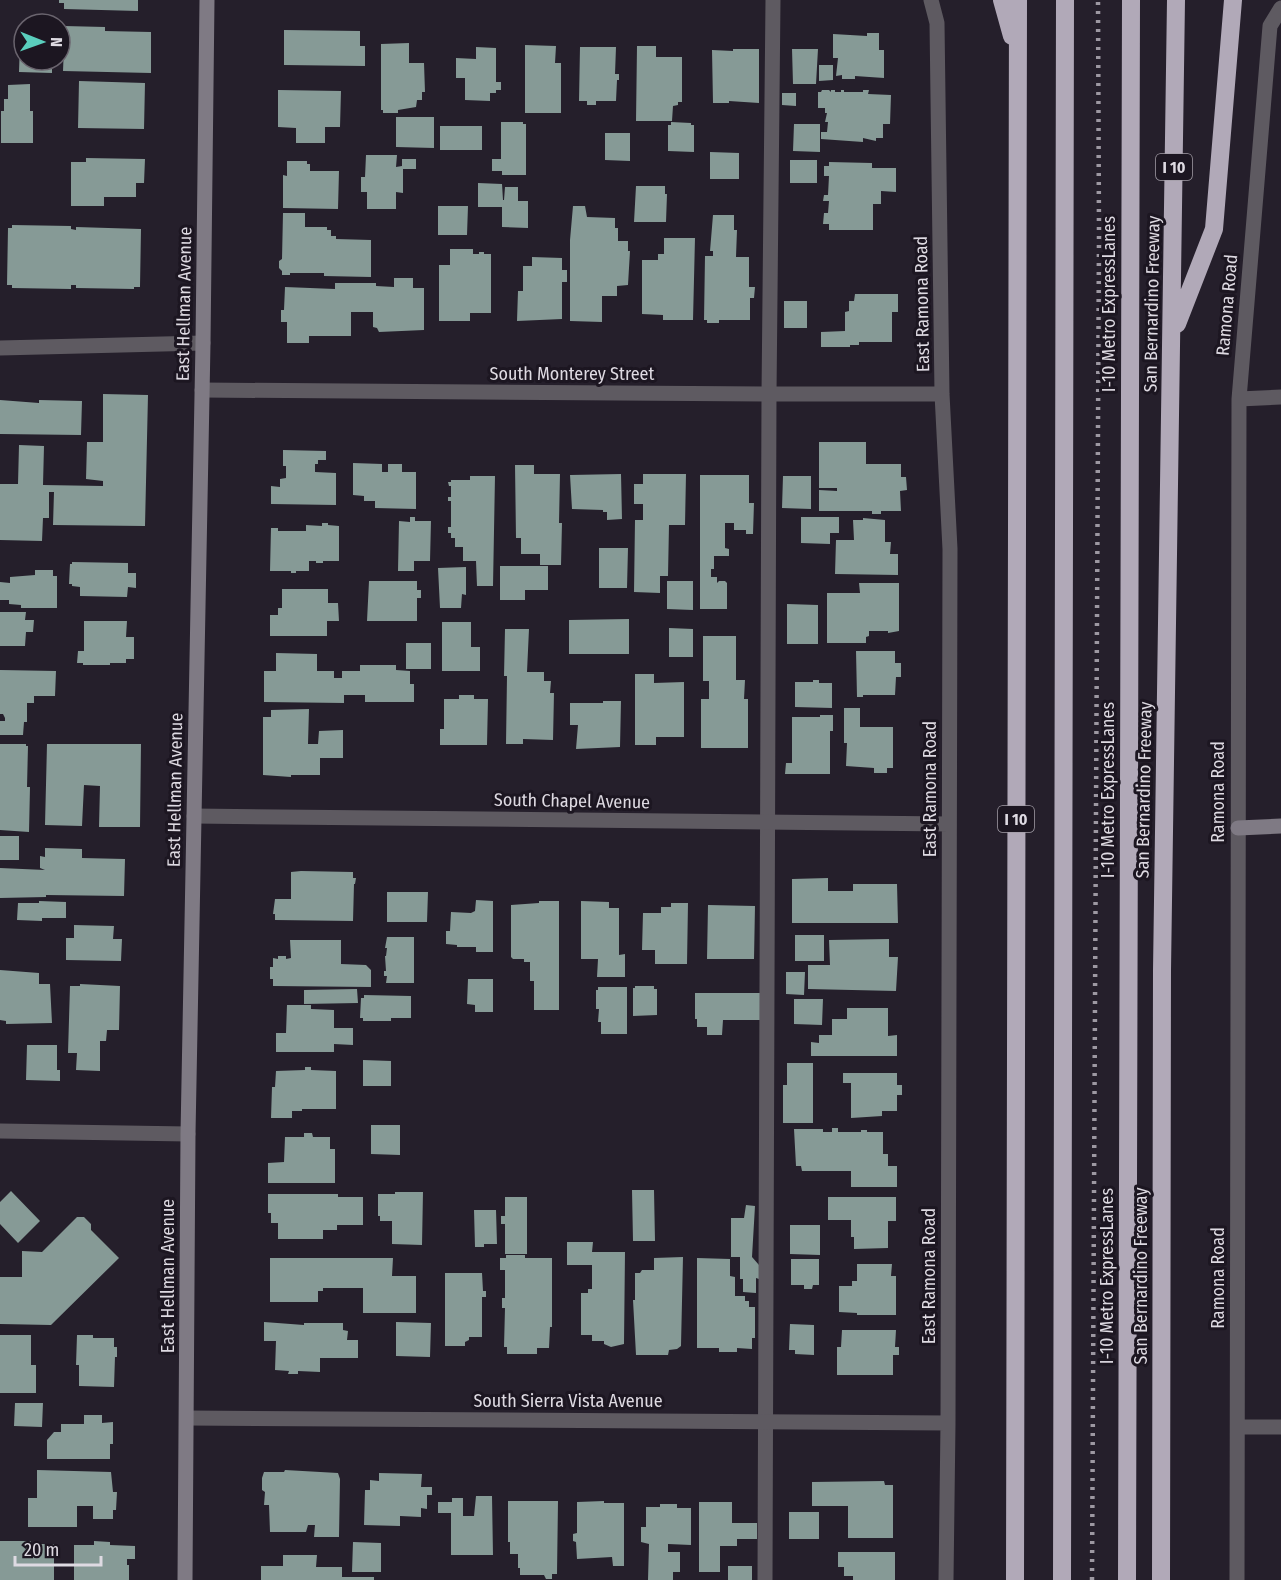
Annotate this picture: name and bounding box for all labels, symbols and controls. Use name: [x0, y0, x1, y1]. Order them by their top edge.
north arrow: [12, 12, 72, 72]
text: N: [47, 37, 66, 47]
road number: I 10: [1156, 154, 1192, 180]
street label: San Bernardino Freeway: [1139, 215, 1165, 393]
street label: I-10 Metro ExpressLanes: [1098, 216, 1120, 392]
street label: East Hellman Avenue: [172, 226, 196, 381]
street label: East Ramona Road: [910, 236, 934, 372]
street label: Ramona Road: [1212, 253, 1242, 357]
street label: South Monterey Street: [490, 363, 655, 385]
street label: San Bernardino Freeway: [1131, 701, 1157, 879]
street label: I-10 Metro ExpressLanes: [1097, 702, 1119, 878]
street label: East Hellman Avenue: [163, 712, 187, 867]
street label: East Ramona Road: [919, 721, 941, 857]
street label: Ramona Road: [1207, 741, 1229, 843]
street label: South Chapel Avenue: [494, 789, 650, 813]
road number: I 10: [998, 806, 1034, 832]
street label: I-10 Metro ExpressLanes: [1096, 1188, 1118, 1364]
street label: San Bernardino Freeway: [1130, 1188, 1152, 1364]
street label: East Hellman Avenue: [157, 1199, 179, 1353]
street label: East Ramona Road: [918, 1208, 940, 1344]
street label: Ramona Road: [1207, 1227, 1229, 1329]
street label: South Sierra Vista Avenue: [473, 1390, 663, 1412]
scale bar: [15, 1529, 100, 1567]
text: 20 m: [24, 1539, 59, 1561]

